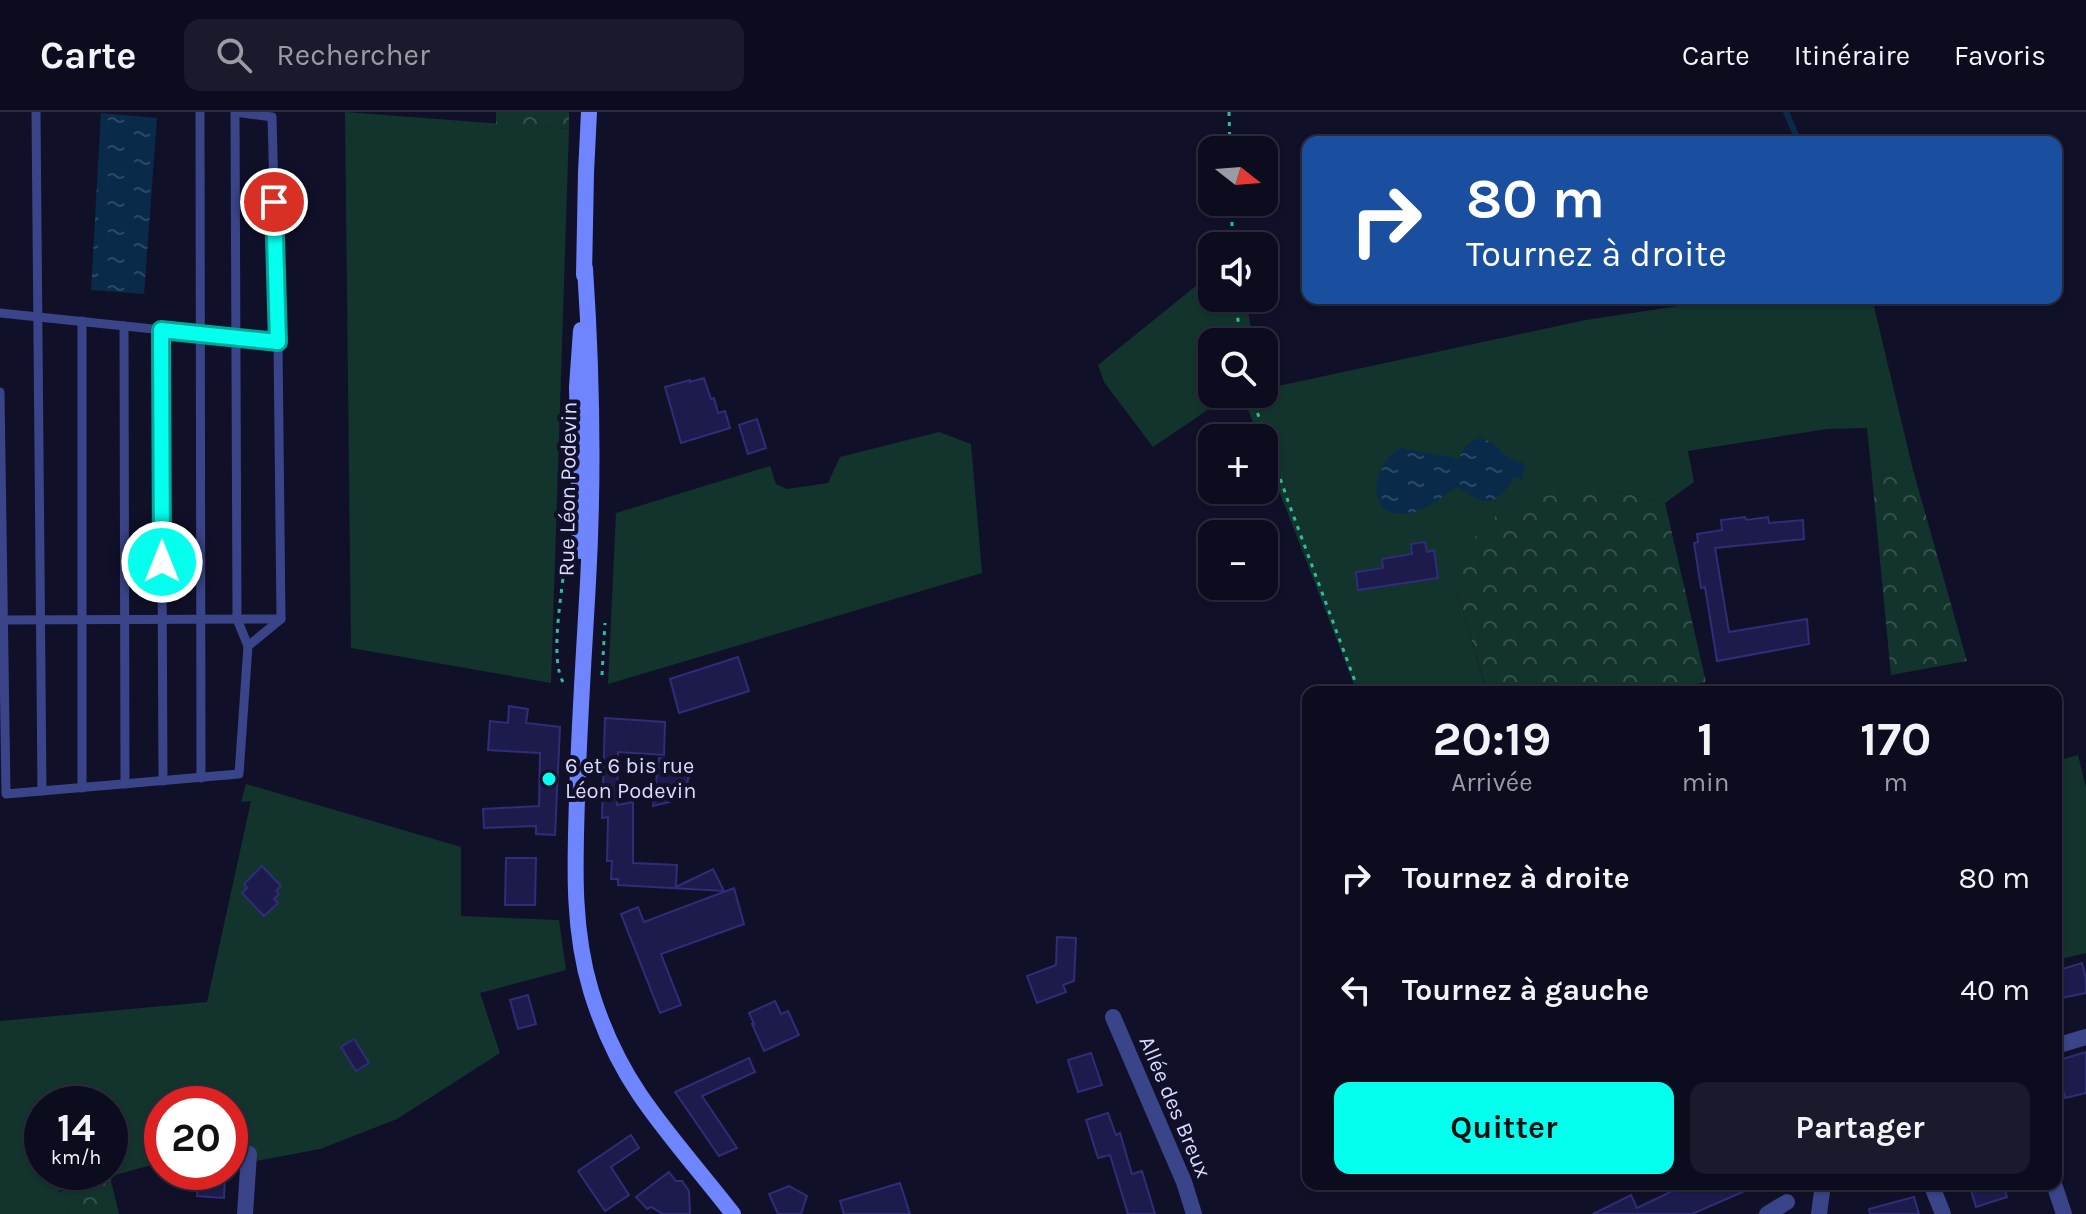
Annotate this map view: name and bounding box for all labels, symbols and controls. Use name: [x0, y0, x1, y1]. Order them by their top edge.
search box: [184, 19, 744, 91]
text: Carte: [40, 33, 136, 78]
icon: search: [212, 33, 256, 77]
text: Rechercher: [276, 37, 430, 73]
text: Carte: [1682, 39, 1750, 72]
text: Itinéraire: [1794, 39, 1910, 72]
text: Favoris: [1954, 39, 2046, 72]
north arrow: [1198, 136, 1278, 216]
map controls: [1198, 136, 1278, 600]
text: 80 m: [1466, 166, 1605, 231]
pin: [240, 168, 308, 236]
icon: right: [1334, 168, 1438, 272]
icon: arrive: [252, 180, 296, 224]
button: sound: [1198, 232, 1278, 312]
text: Tournez à droite: [1466, 233, 1727, 275]
button: search: [1198, 328, 1278, 408]
street label: Rue Léon Podevin: [553, 401, 583, 577]
button: +: [1198, 424, 1278, 504]
position arrow: [120, 520, 204, 604]
button: −: [1198, 520, 1278, 600]
text: 20:19: [1433, 711, 1551, 767]
text: 1: [1697, 711, 1714, 767]
text: 170: [1860, 711, 1931, 767]
place label: 6 et 6 bis rue Léon Podevin: [565, 753, 697, 804]
text: Arrivée: [1451, 767, 1533, 798]
text: min: [1682, 767, 1730, 798]
text: m: [1884, 767, 1908, 798]
marker: 6 et 6 bis rue Léon Podevin: [540, 770, 558, 788]
icon: right: [1334, 856, 1378, 900]
text: Tournez à droite: [1402, 860, 1630, 896]
text: 80 m: [1959, 860, 2030, 896]
icon: left: [1334, 968, 1378, 1012]
text: Tournez à gauche: [1402, 972, 1649, 1008]
text: 40 m: [1960, 972, 2030, 1008]
street label: Allée des Breux: [1133, 1032, 1217, 1182]
button: Quitter: [1334, 1082, 1674, 1174]
button: Partager: [1690, 1082, 2030, 1174]
speed limit sign: 20: [144, 1086, 248, 1190]
text: 14: [57, 1104, 95, 1151]
text: km/h: [51, 1146, 101, 1169]

